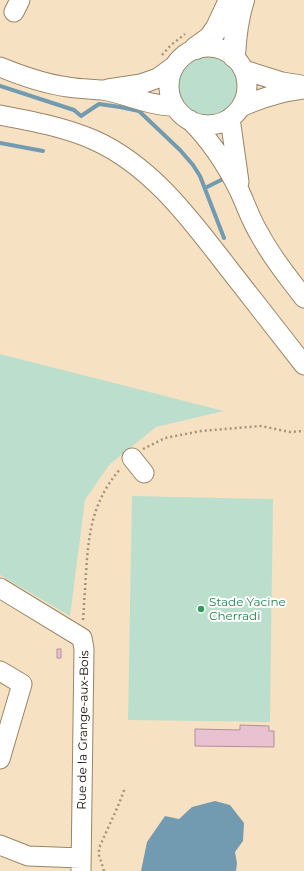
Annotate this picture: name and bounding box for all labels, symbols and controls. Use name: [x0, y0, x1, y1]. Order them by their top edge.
place label: Stade Yacine Cherradi: [209, 594, 286, 623]
marker: Stade Yacine Cherradi: [196, 604, 206, 614]
street label: Rue de la Grange-aux-Bois: [74, 650, 91, 810]

